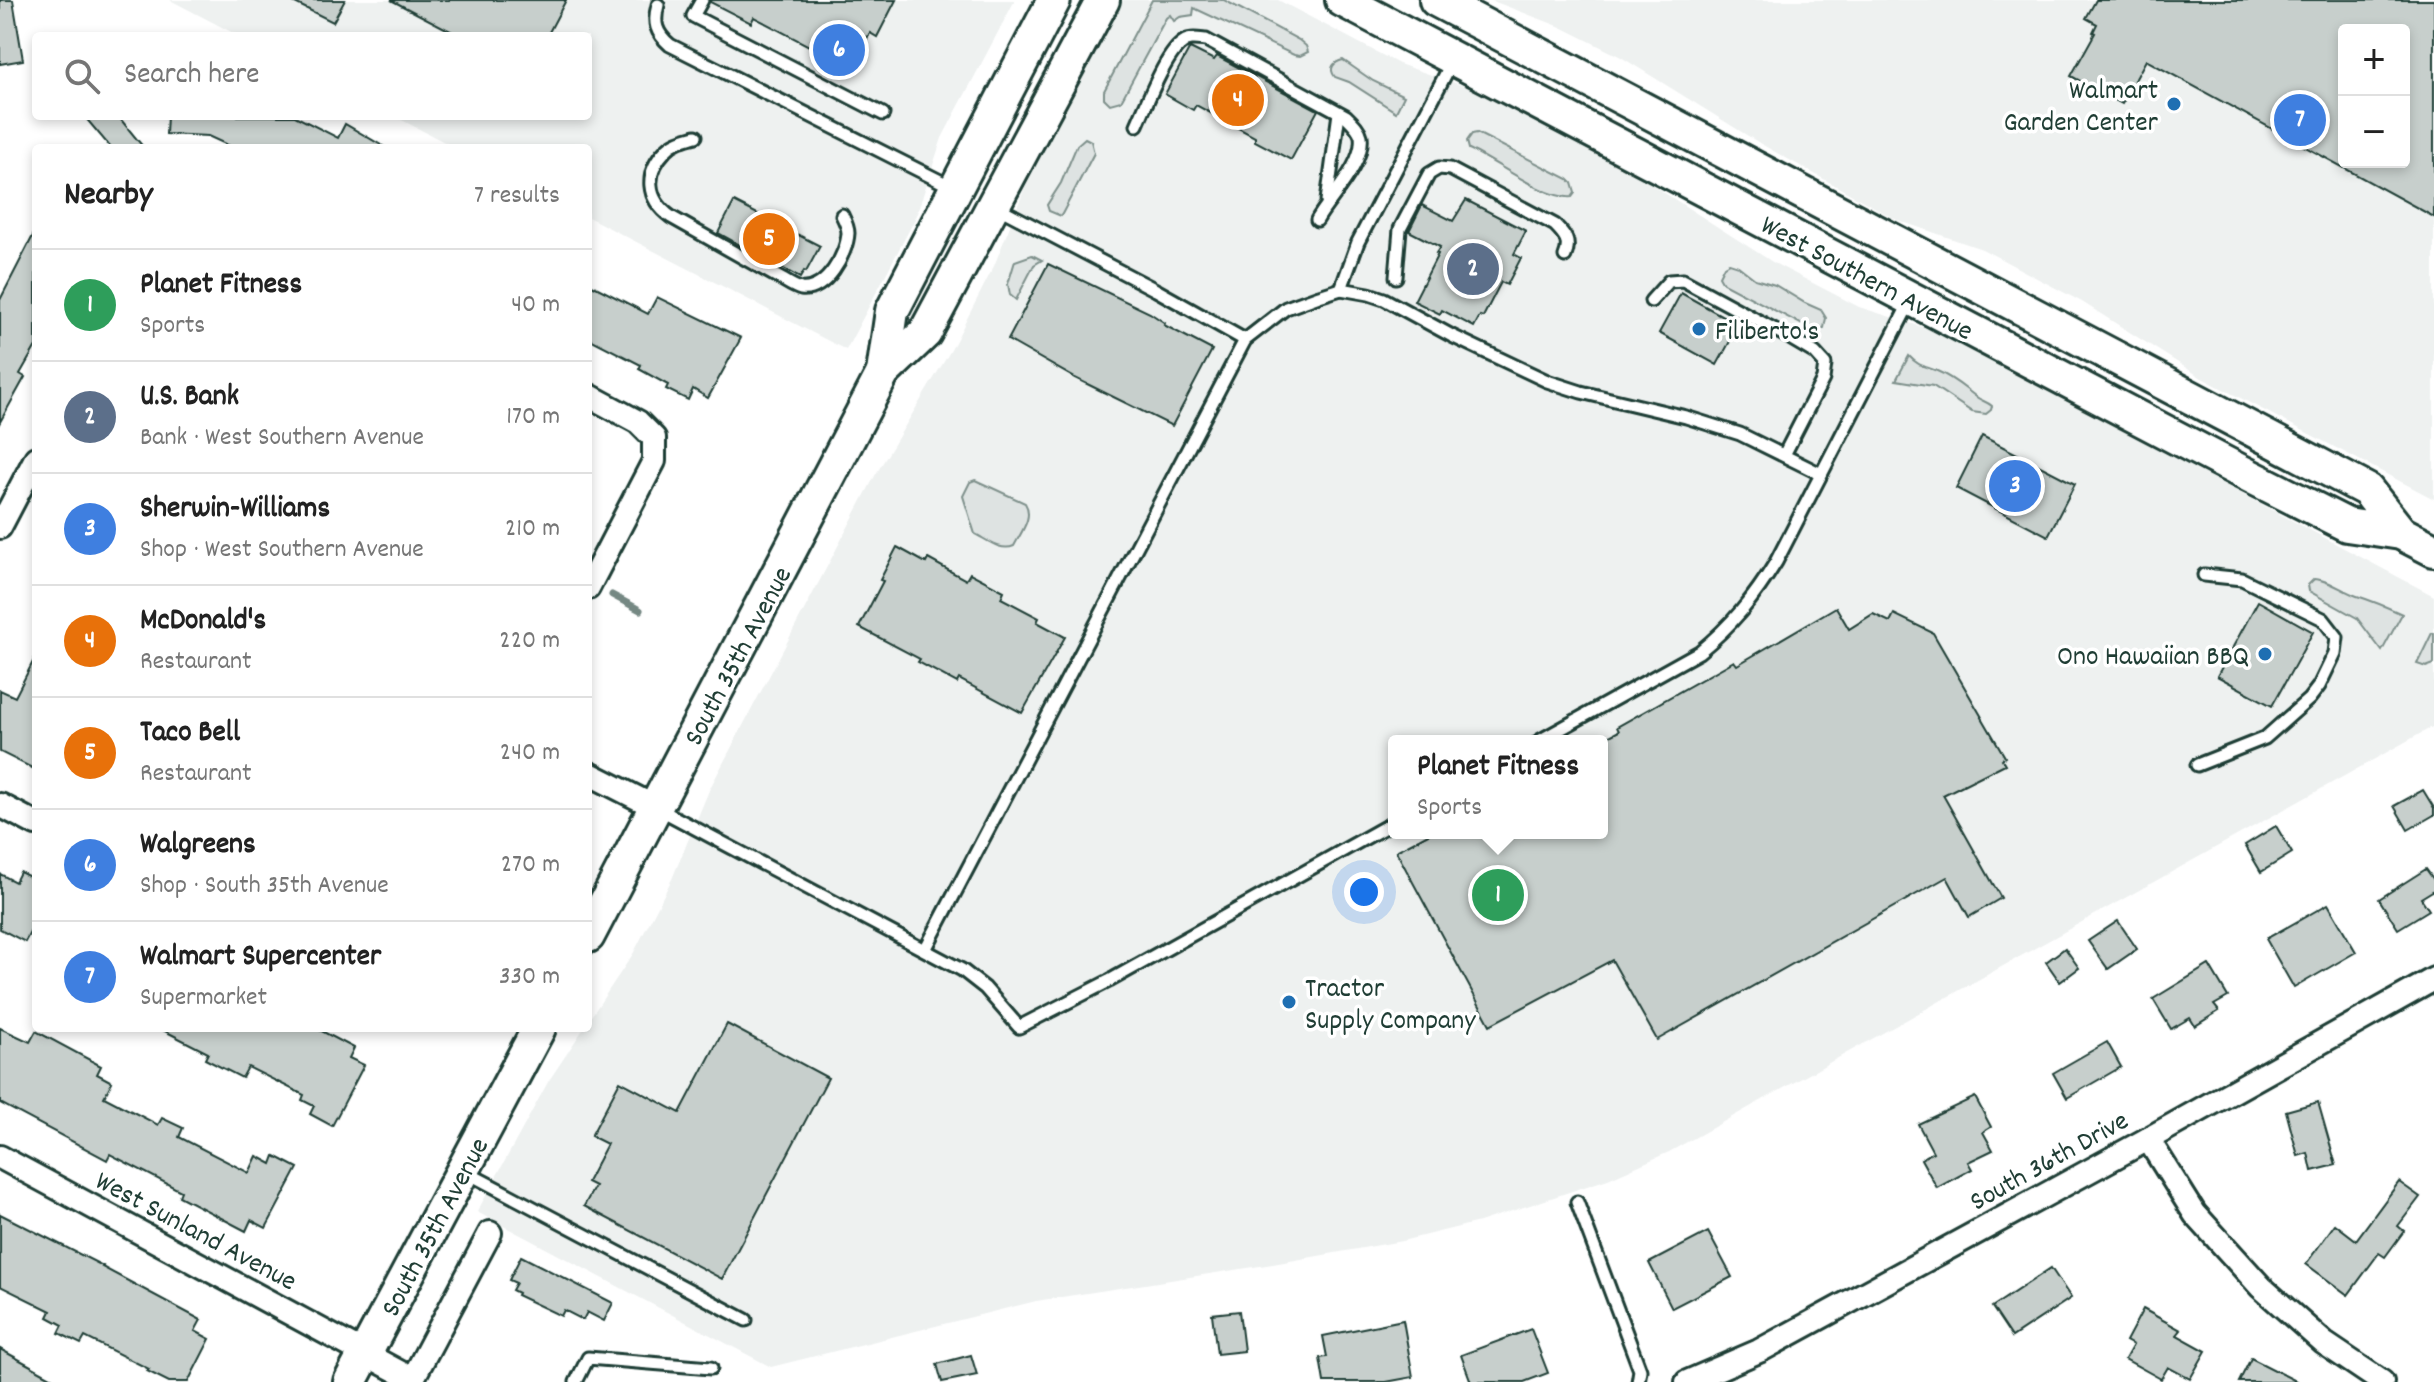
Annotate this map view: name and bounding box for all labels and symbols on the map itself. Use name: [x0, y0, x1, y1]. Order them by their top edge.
pin: 6: [813, 20, 865, 80]
pin: 4: [1212, 70, 1264, 130]
place label: Walmart Garden Center: [2003, 73, 2159, 145]
pin: 7: [2274, 90, 2326, 150]
marker: Walmart Garden Center: [2165, 95, 2183, 113]
street label: West Southern Avenue: [1752, 207, 1979, 353]
pin: 5: [743, 209, 795, 269]
pin: 2: [1447, 239, 1499, 299]
place label: Filiberto's: [1715, 314, 1819, 354]
marker: Filiberto's: [1690, 320, 1708, 338]
pin: 3: [1989, 456, 2041, 516]
street label: South 35th Avenue: [676, 561, 805, 754]
place label: Ono Hawaiian BBQ: [2057, 639, 2249, 679]
marker: Ono Hawaiian BBQ: [2256, 645, 2274, 663]
pin: 1: [1472, 865, 1524, 925]
your location: [1344, 872, 1384, 912]
place label: Tractor Supply Company: [1305, 971, 1476, 1043]
marker: Tractor Supply Company: [1280, 993, 1298, 1011]
street label: South 36th Drive: [1964, 1103, 2137, 1224]
street label: South 35th Avenue: [373, 1132, 502, 1325]
street label: West Sunland Avenue: [87, 1163, 303, 1303]

